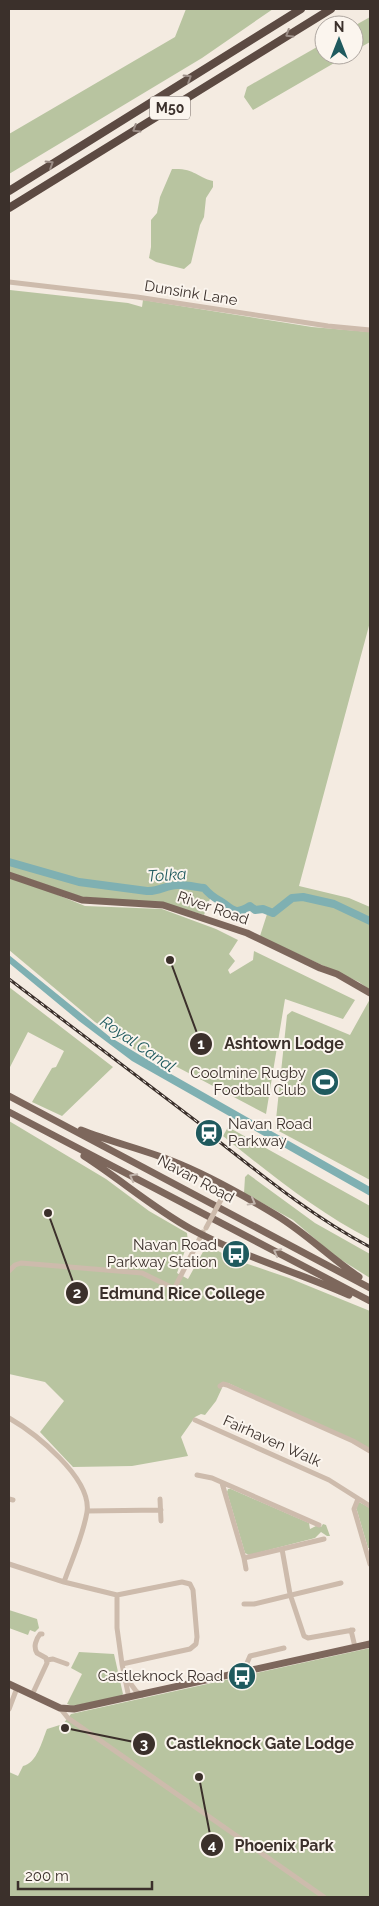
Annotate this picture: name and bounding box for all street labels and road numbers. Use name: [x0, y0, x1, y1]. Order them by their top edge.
road number: M50: [150, 96, 190, 120]
street label: Dunsink Lane: [143, 277, 239, 309]
street label: River Road: [175, 887, 251, 929]
street label: Navan Road: [155, 1151, 237, 1207]
street label: Fairhaven Walk: [220, 1411, 324, 1471]

